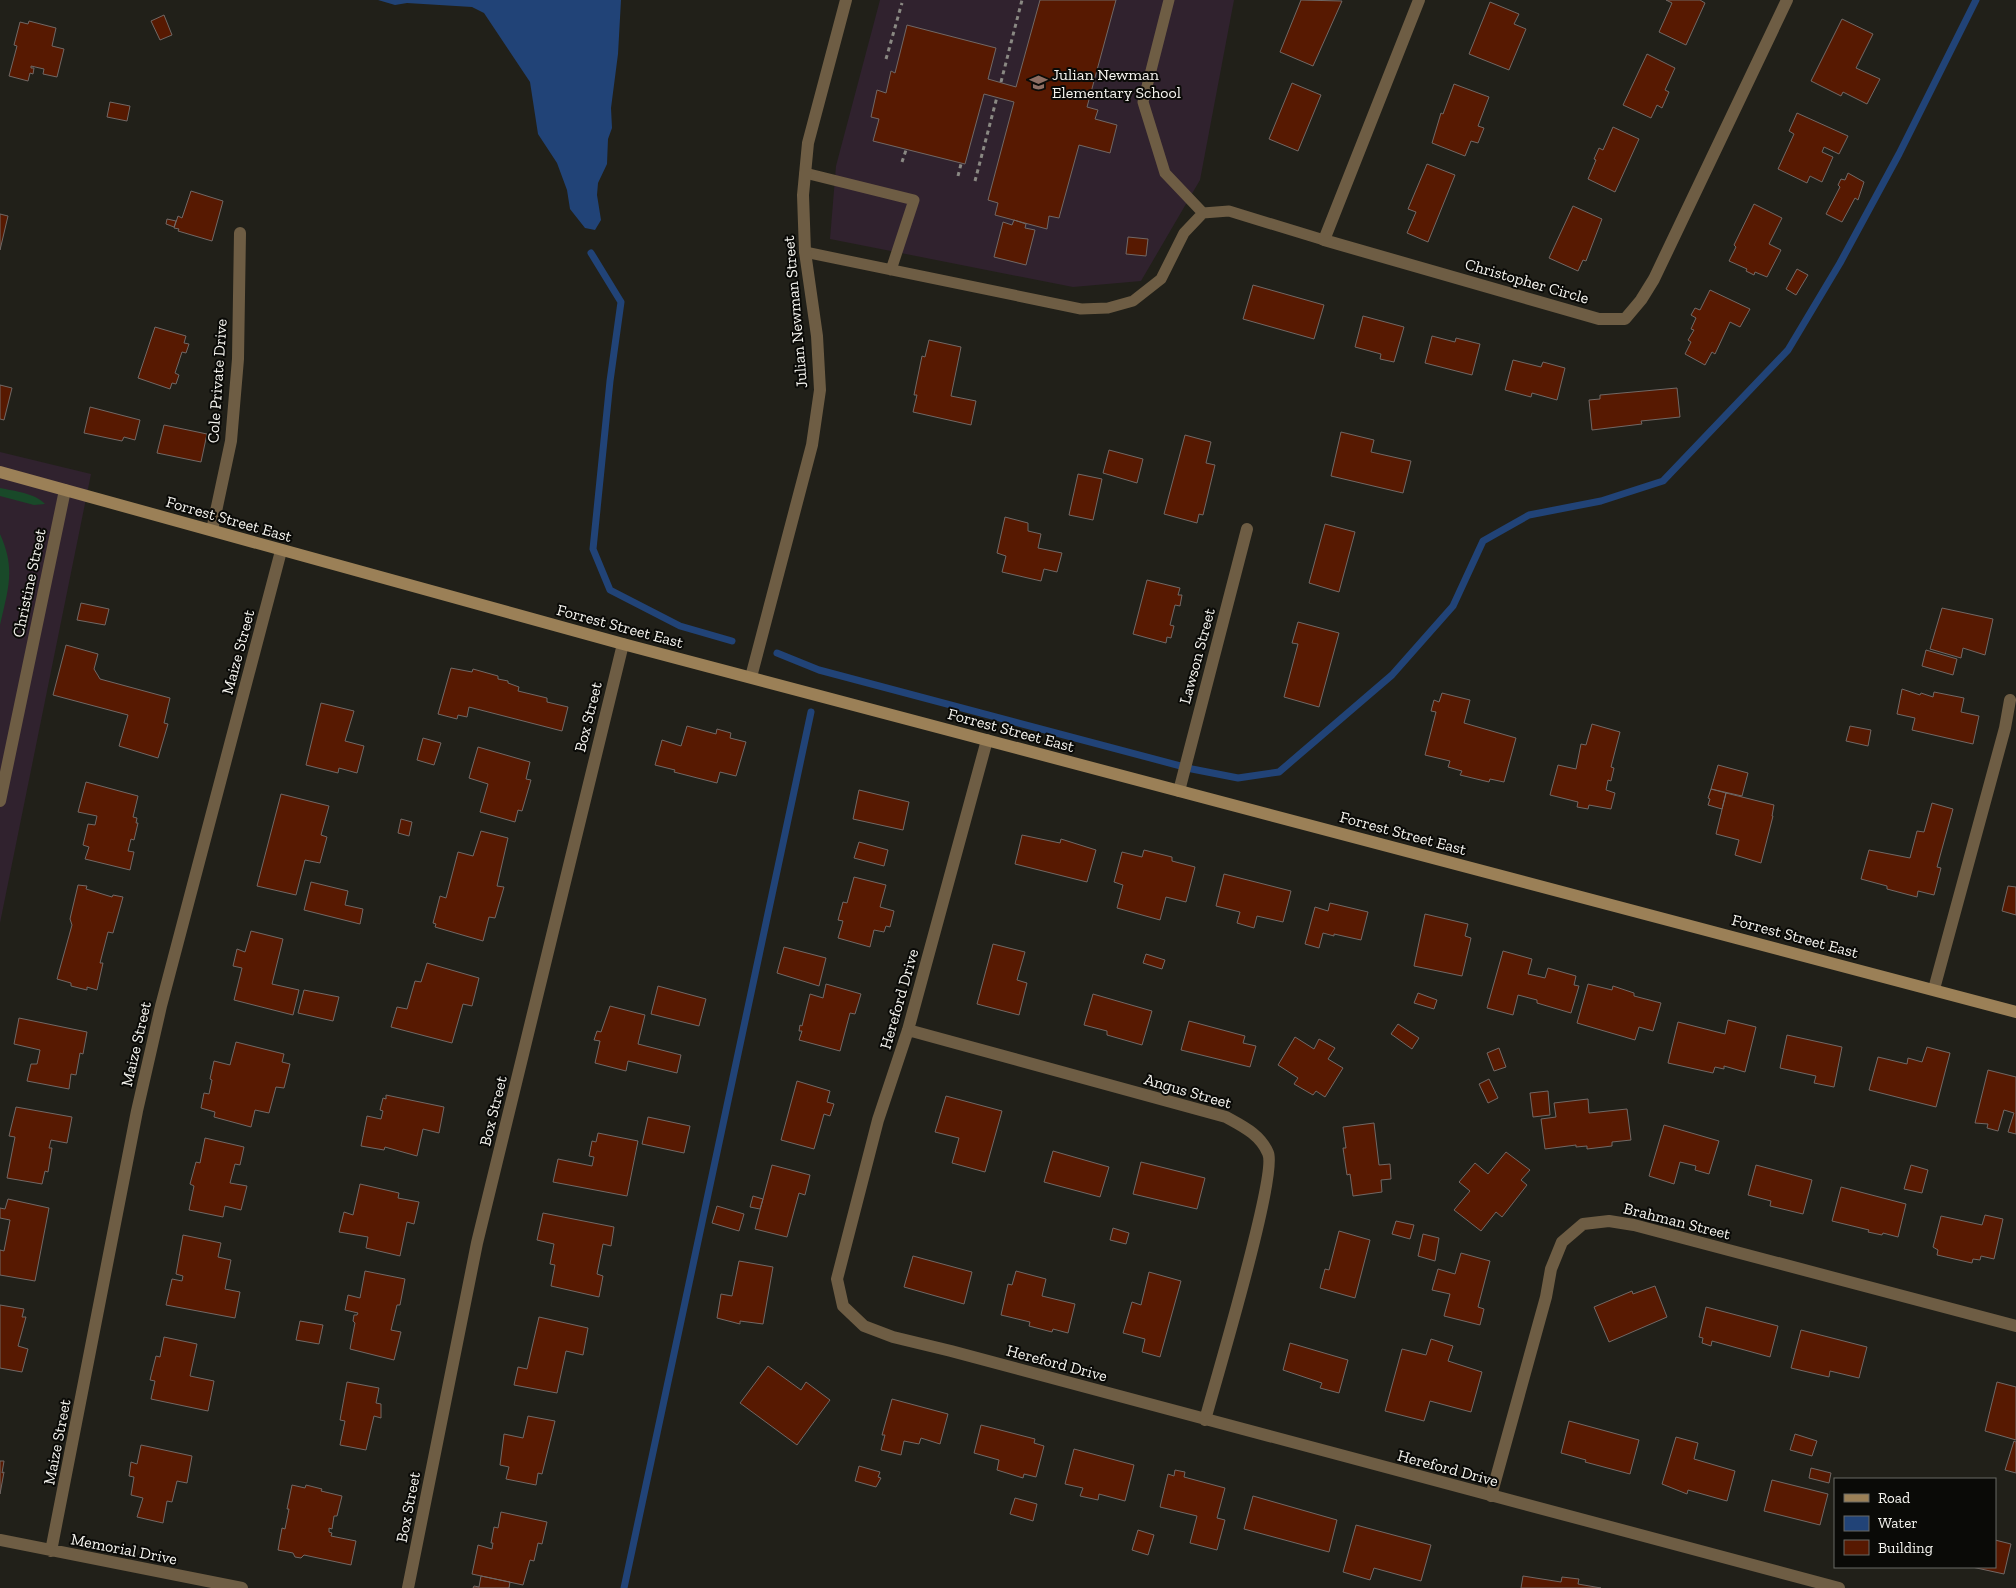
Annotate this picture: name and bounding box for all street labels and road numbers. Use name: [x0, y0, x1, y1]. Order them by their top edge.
street label: Julian Newman Street: [779, 235, 811, 389]
street label: Christopher Circle: [1463, 254, 1591, 308]
street label: Cole Private Drive: [203, 318, 231, 444]
street label: Forrest Street East: [164, 492, 294, 546]
street label: Christine Street: [8, 527, 50, 639]
street label: Forrest Street East: [555, 600, 685, 652]
street label: Lawson Street: [1175, 606, 1219, 706]
street label: Maize Street: [218, 608, 258, 696]
street label: Box Street: [570, 680, 606, 754]
street label: Forrest Street East: [946, 704, 1076, 756]
street label: Forrest Street East: [1338, 807, 1468, 859]
street label: Forrest Street East: [1730, 910, 1860, 962]
street label: Hereford Drive: [876, 947, 922, 1051]
street label: Maize Street: [117, 999, 155, 1088]
street label: Angus Street: [1142, 1069, 1234, 1113]
street label: Box Street: [475, 1074, 511, 1148]
street label: Brahman Street: [1622, 1199, 1733, 1243]
street label: Hereford Drive: [1005, 1340, 1109, 1386]
street label: Maize Street: [39, 1397, 75, 1486]
street label: Hereford Drive: [1396, 1445, 1500, 1491]
street label: Box Street: [392, 1470, 424, 1544]
street label: Memorial Drive: [69, 1529, 179, 1569]

